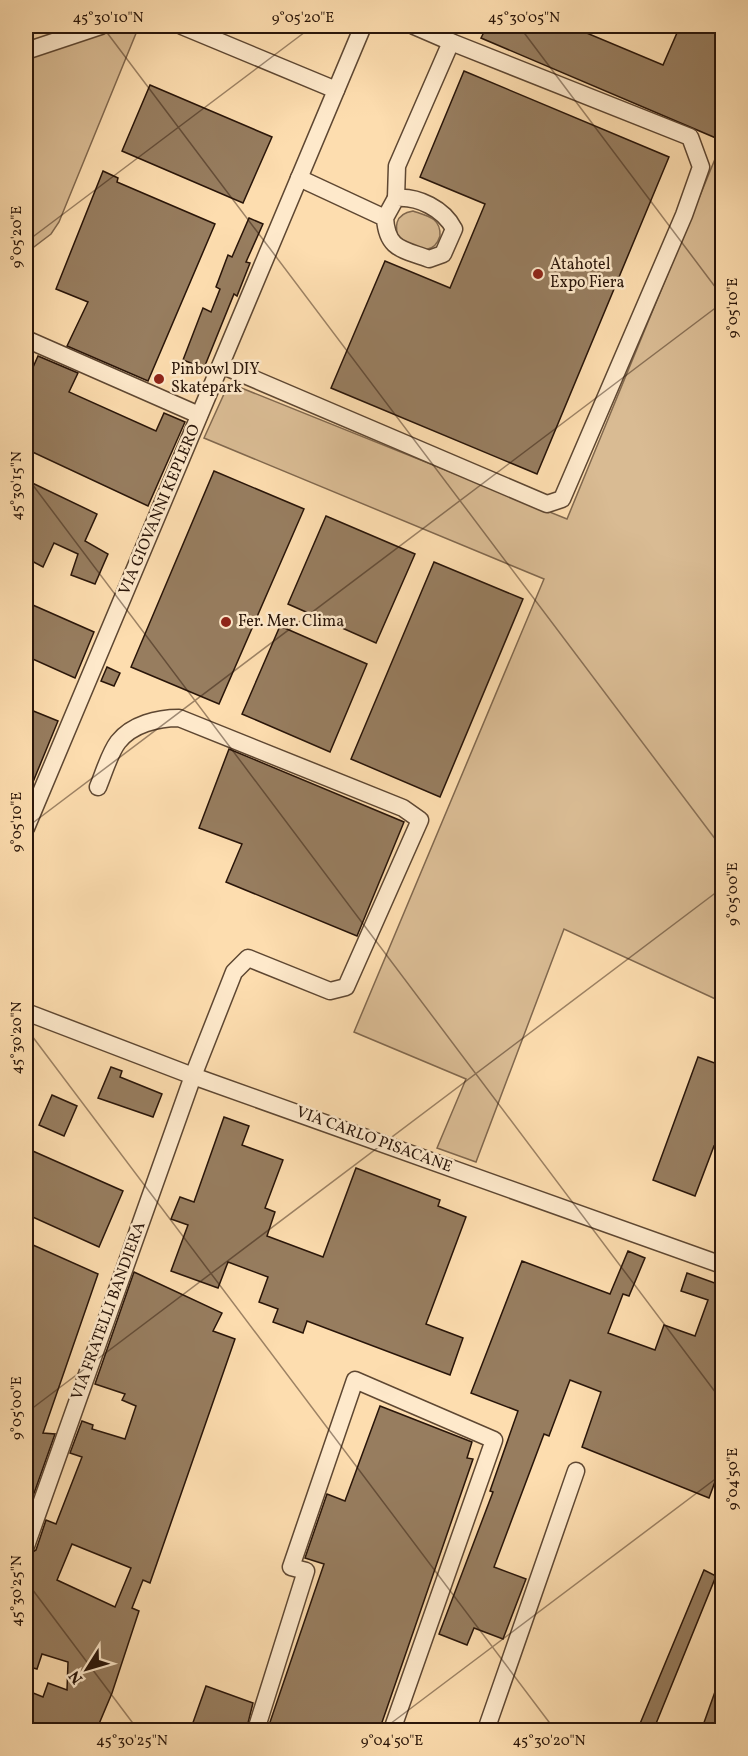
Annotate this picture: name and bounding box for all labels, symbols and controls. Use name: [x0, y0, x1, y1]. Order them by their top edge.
text: 45°30'10"N: [72, 8, 144, 29]
text: 9°05'20"E: [272, 8, 334, 29]
text: 45°30'05"N: [488, 8, 560, 29]
text: 9°05'20"E: [7, 206, 28, 268]
place label: Atahotel Expo Fiera: [550, 254, 624, 294]
marker: Atahotel Expo Fiera: [531, 267, 545, 281]
text: 9°05'10"E: [723, 278, 744, 338]
place label: Pinbowl DIY Skatepark: [171, 359, 260, 399]
marker: Pinbowl DIY Skatepark: [152, 372, 166, 386]
street label: VIA GIOVANNI KEPLERO: [114, 421, 206, 599]
text: 45°30'15"N: [7, 451, 28, 521]
place label: Fer. Mer. Clima: [238, 611, 344, 633]
marker: Fer. Mer. Clima: [219, 615, 233, 629]
text: 9°05'10"E: [7, 792, 28, 852]
text: 9°05'00"E: [723, 862, 744, 926]
text: 45°30'20"N: [7, 1001, 28, 1075]
street label: VIA CARLO PISACANE: [293, 1101, 455, 1179]
street label: VIA FRATELLI BANDIERA: [66, 1219, 152, 1403]
text: 9°05'00"E: [7, 1376, 28, 1440]
text: 9°04'50"E: [723, 1448, 744, 1510]
text: 45°30'25"N: [7, 1555, 28, 1627]
north arrow: [57, 1639, 117, 1699]
text: N: [64, 1665, 89, 1688]
text: 45°30'25"N: [96, 1731, 168, 1752]
text: 9°04'50"E: [361, 1731, 423, 1752]
text: 45°30'20"N: [512, 1731, 586, 1752]

